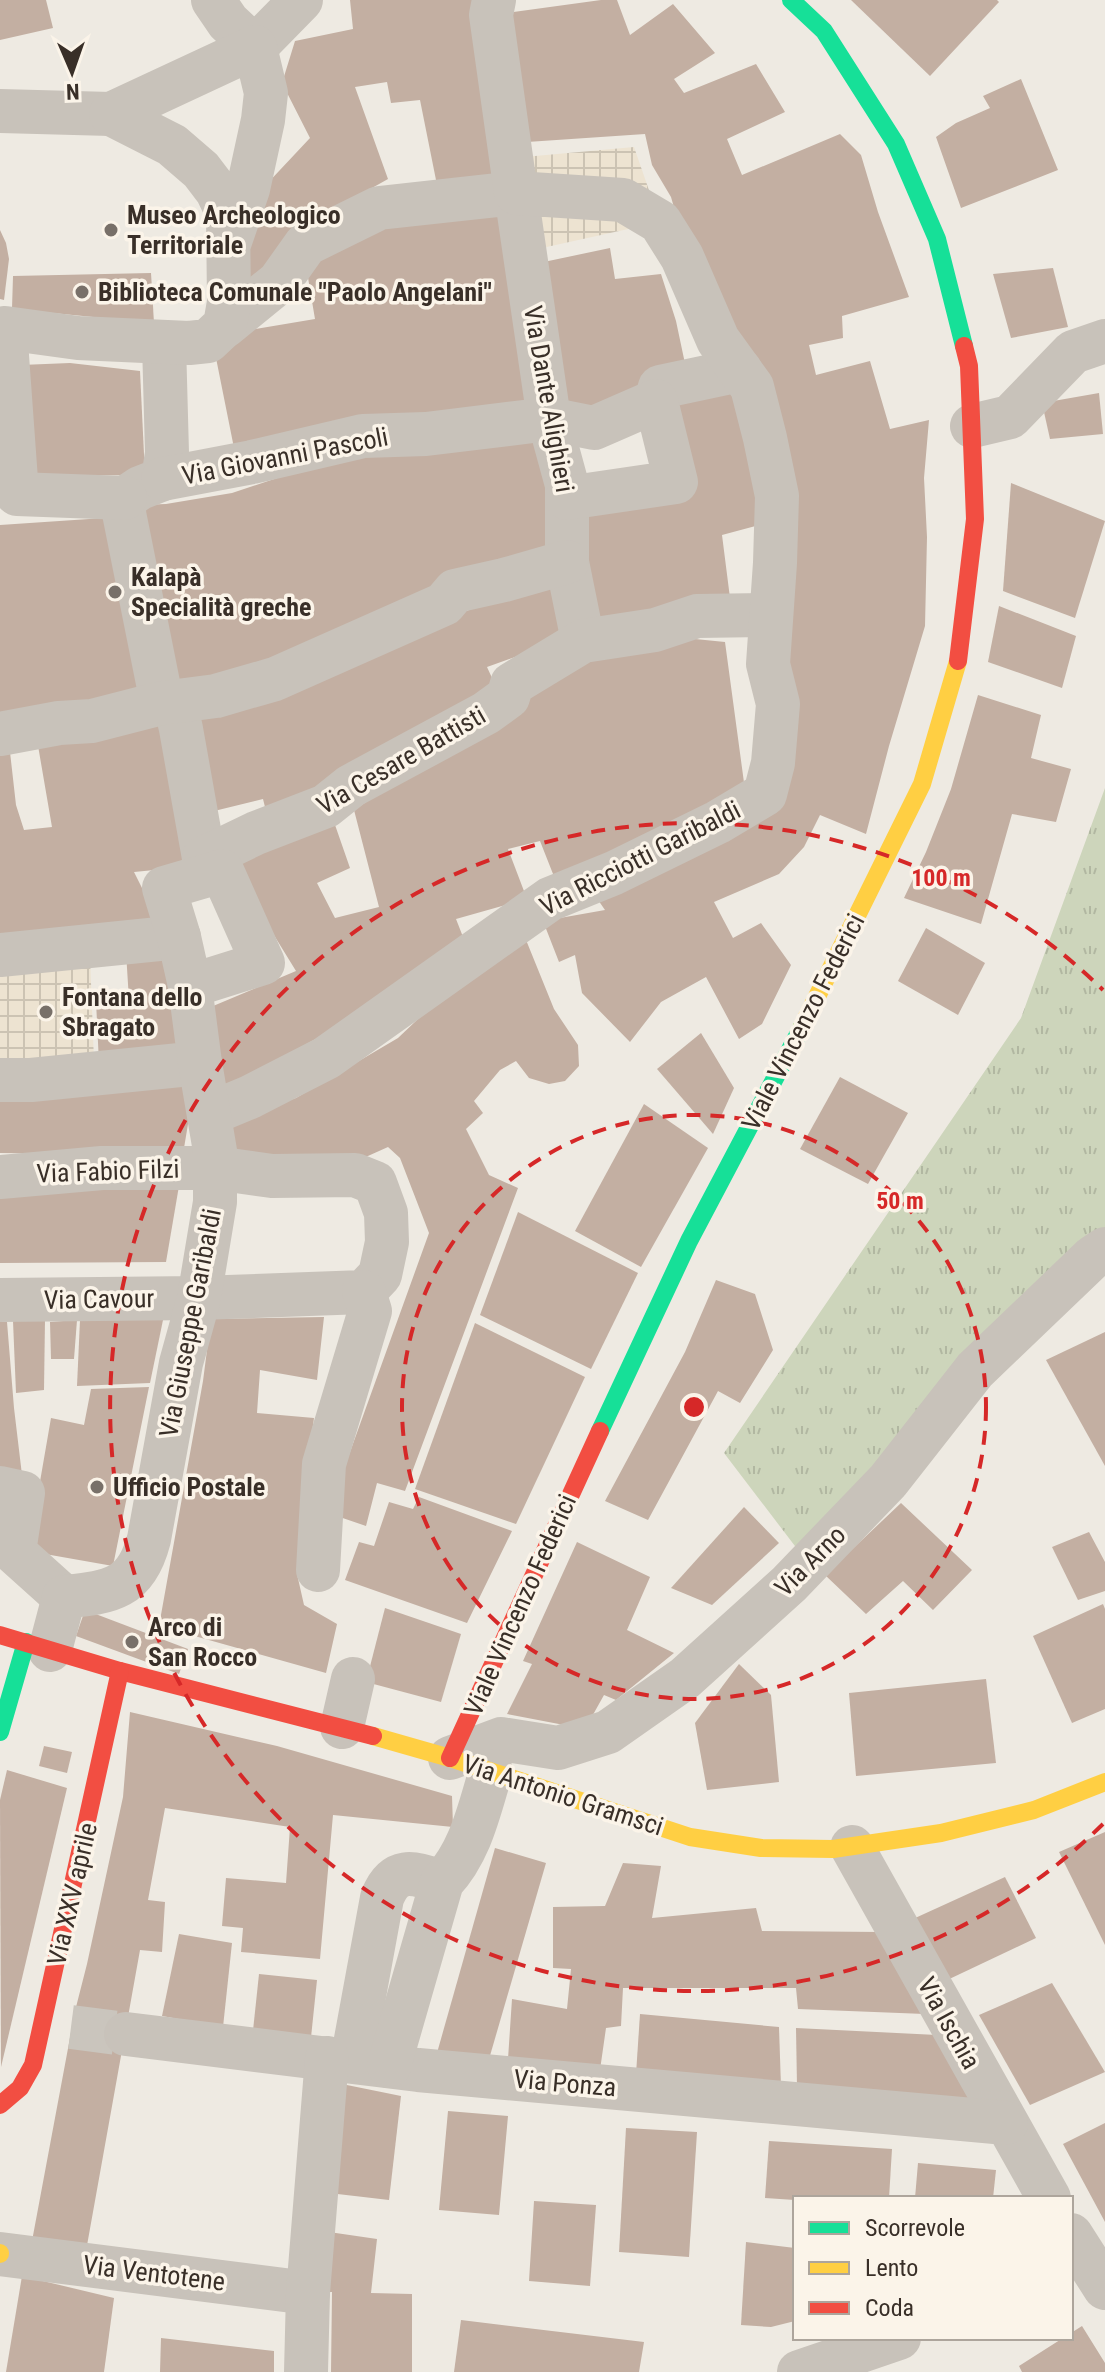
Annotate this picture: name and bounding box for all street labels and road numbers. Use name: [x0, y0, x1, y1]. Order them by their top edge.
street label: Via Dante Alighieri: [518, 303, 580, 495]
street label: Via Giovanni Pascoli: [179, 421, 391, 491]
street label: Via Cesare Battisti: [311, 700, 491, 820]
street label: Via Ricciotti Garibaldi: [535, 794, 745, 922]
street label: Viale Vincenzo Federici: [735, 909, 871, 1135]
street label: Via Fabio Filzi: [36, 1154, 180, 1188]
street label: Via Giuseppe Garibaldi: [153, 1206, 227, 1440]
street label: Via Cavour: [44, 1283, 155, 1315]
street label: Viale Vincenzo Federici: [458, 1490, 582, 1720]
street label: Via Arno: [768, 1519, 852, 1603]
street label: Via Antonio Gramsci: [459, 1748, 667, 1842]
street label: Via XXV aprile: [41, 1820, 103, 1968]
street label: Via Ischia: [912, 1972, 986, 2074]
street label: Via Ponza: [513, 2064, 617, 2102]
street label: Via Ventotene: [81, 2249, 227, 2297]

